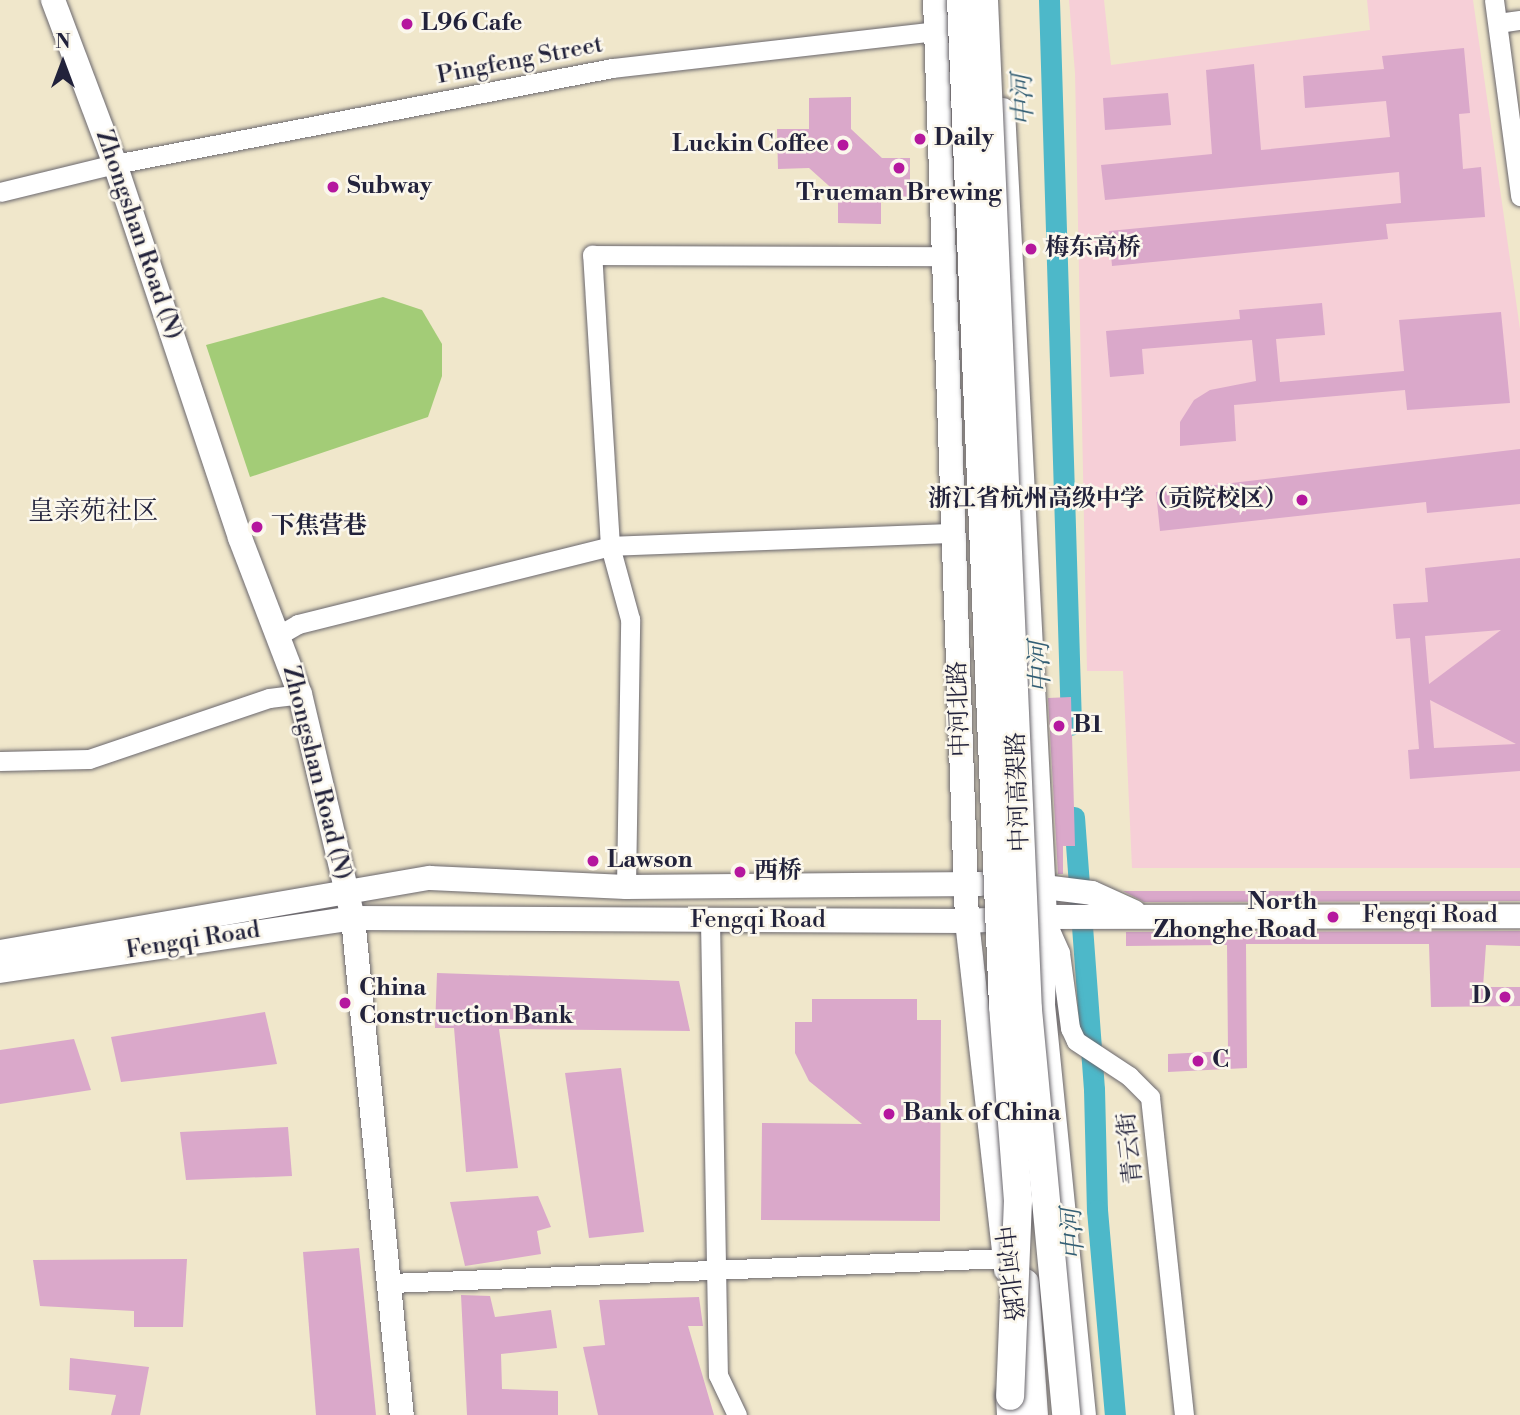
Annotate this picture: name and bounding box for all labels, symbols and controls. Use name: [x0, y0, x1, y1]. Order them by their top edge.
place label: L96 Cafe: [421, 10, 522, 38]
marker: L96 Cafe: [399, 16, 415, 32]
north arrow: [28, 28, 98, 98]
text: N: [55, 30, 71, 54]
street label: Pingfeng Street: [435, 31, 605, 91]
water label: 中河: [1008, 73, 1040, 127]
place label: Daily: [934, 125, 994, 153]
street label: Zhongshan Road (N): [89, 126, 187, 344]
place label: Luckin Coffee: [672, 131, 829, 159]
marker: Daily: [912, 131, 928, 147]
marker: Luckin Coffee: [835, 137, 851, 153]
marker: Trueman Brewing: [891, 160, 907, 176]
place label: Subway: [347, 173, 432, 201]
marker: Subway: [325, 179, 341, 195]
place label: Trueman Brewing: [796, 180, 1002, 208]
place label: 梅东高桥: [1045, 235, 1141, 263]
marker: 梅东高桥: [1023, 241, 1039, 257]
place label: 浙江省杭州高级中学（贡院校区）: [928, 486, 1288, 514]
marker: 浙江省杭州高级中学（贡院校区）: [1294, 492, 1310, 508]
district label: 皇亲苑社区: [28, 496, 158, 528]
place label: 下焦营巷: [271, 513, 367, 541]
marker: 下焦营巷: [249, 519, 265, 535]
water label: 中河: [1025, 640, 1057, 694]
street label: 中河北路: [944, 661, 976, 757]
street label: Zhongshan Road (N): [275, 663, 357, 883]
place label: B1: [1073, 712, 1103, 740]
marker: B1: [1051, 718, 1067, 734]
street label: 中河高架路: [1003, 732, 1035, 852]
place label: Lawson: [607, 847, 693, 875]
marker: Lawson: [585, 853, 601, 869]
place label: 西桥: [754, 858, 802, 886]
marker: 西桥: [732, 864, 748, 880]
place label: North Zhonghe Road: [1153, 889, 1317, 945]
street label: Fengqi Road: [1362, 902, 1498, 930]
street label: Fengqi Road: [690, 907, 826, 935]
marker: North Zhonghe Road: [1323, 907, 1343, 927]
street label: Fengqi Road: [124, 916, 262, 966]
place label: China Construction Bank: [359, 975, 573, 1031]
place label: D: [1472, 983, 1491, 1011]
marker: D: [1497, 989, 1513, 1005]
marker: China Construction Bank: [337, 995, 353, 1011]
place label: C: [1212, 1047, 1229, 1075]
marker: C: [1190, 1053, 1206, 1069]
place label: Bank of China: [903, 1100, 1061, 1128]
marker: Bank of China: [881, 1106, 897, 1122]
street label: 青云街: [1113, 1111, 1149, 1185]
water label: 中河: [1057, 1207, 1091, 1261]
street label: 中河北路: [987, 1225, 1027, 1323]

